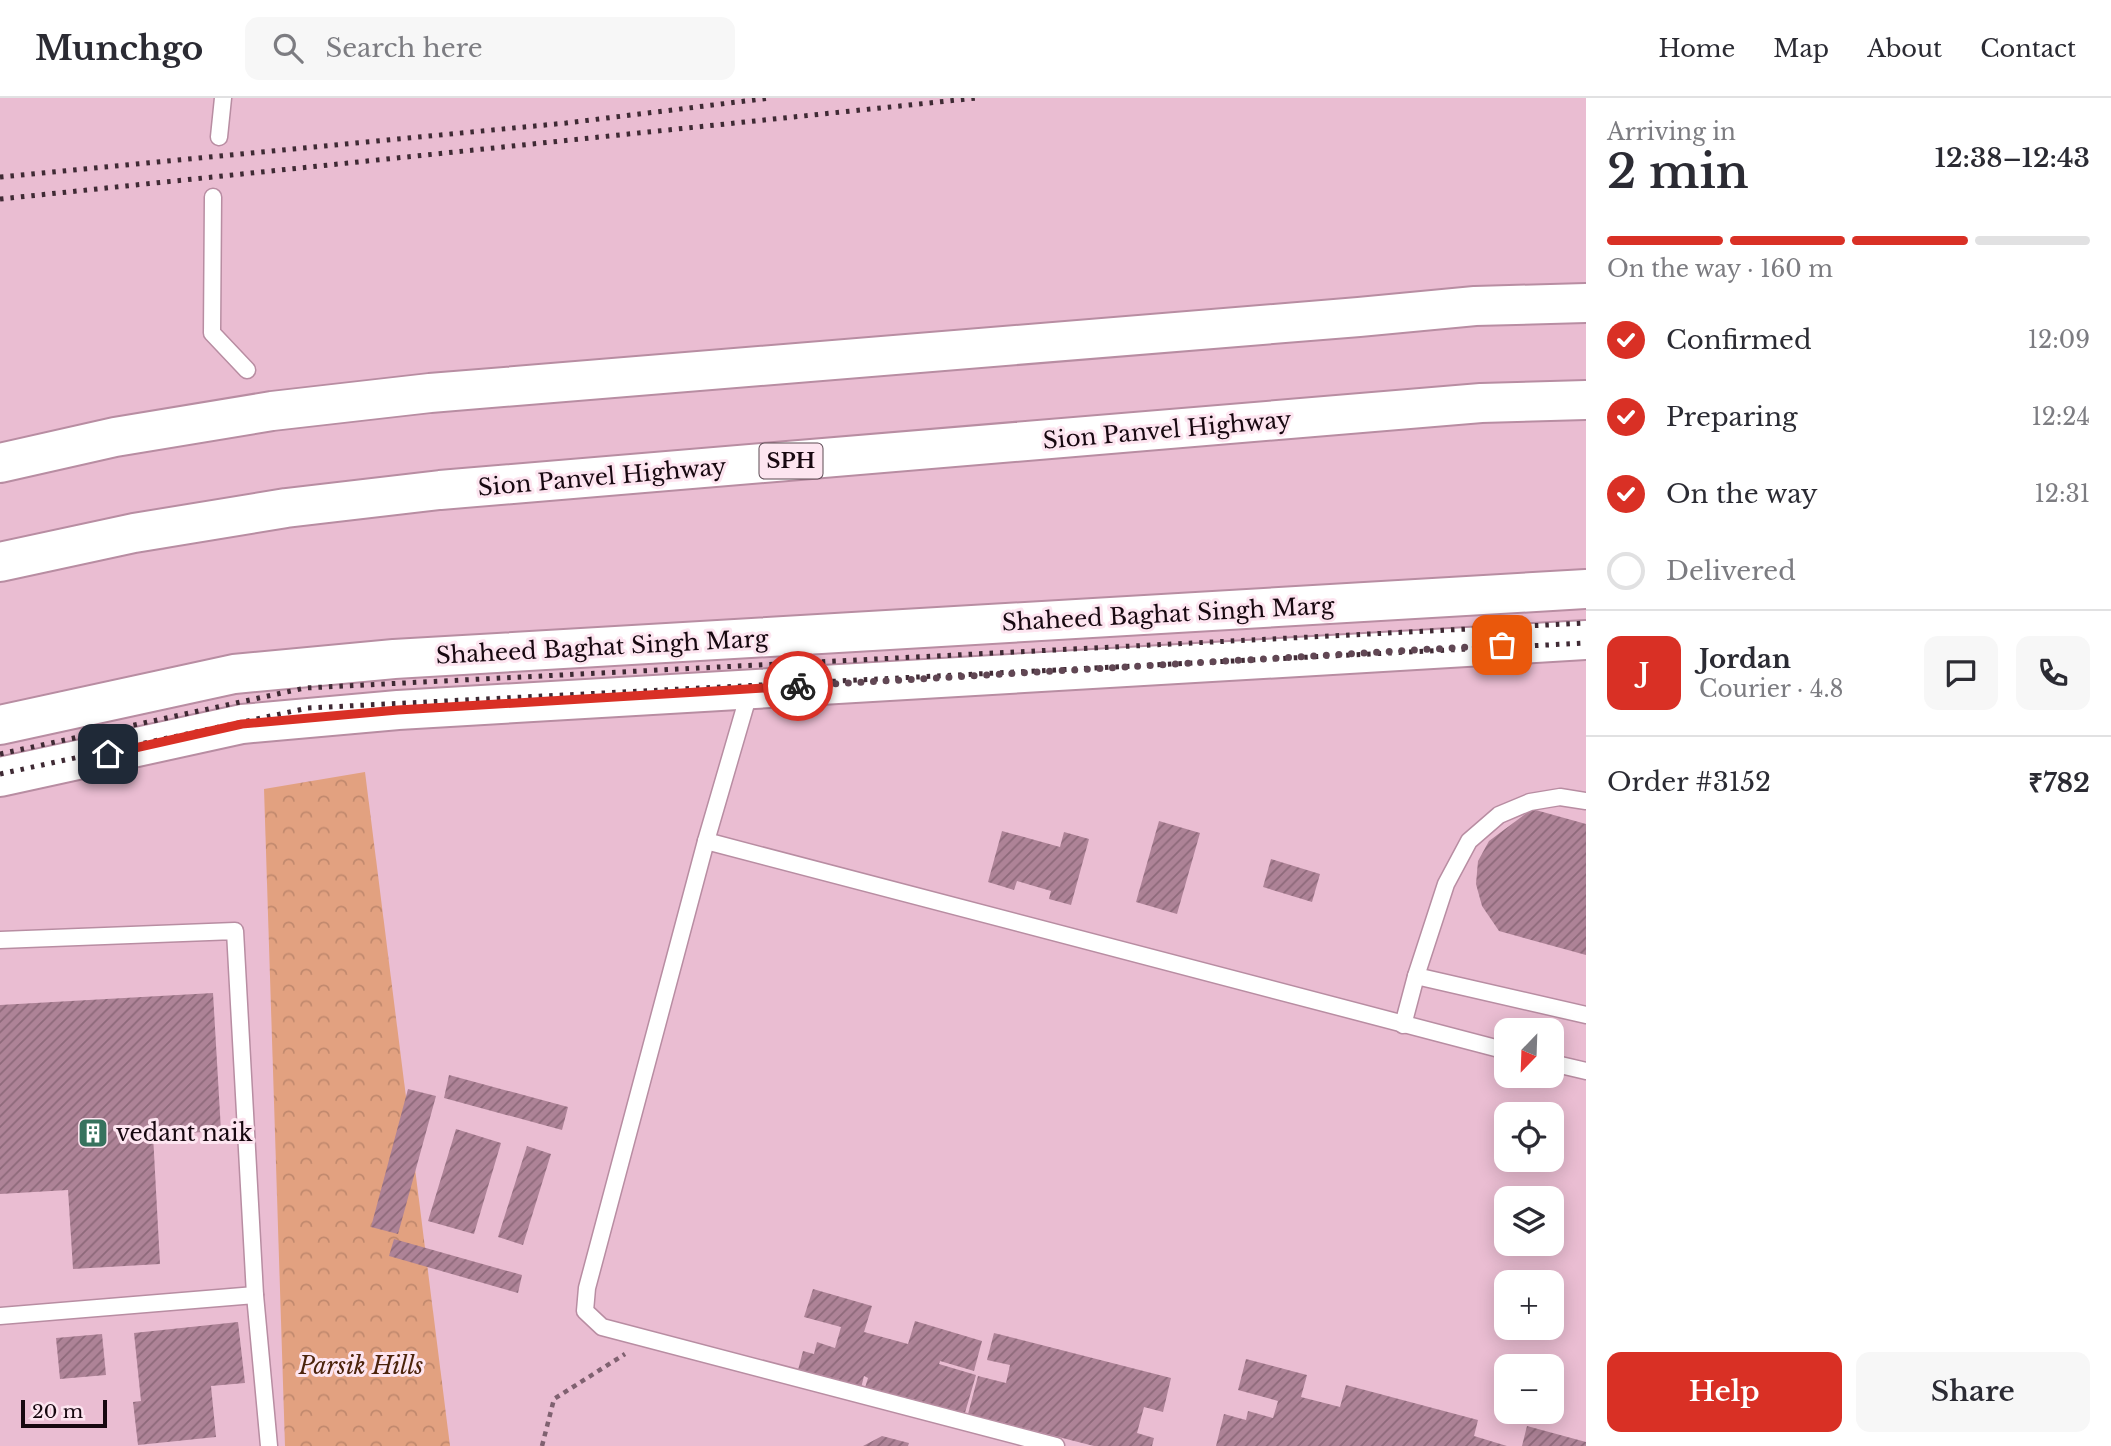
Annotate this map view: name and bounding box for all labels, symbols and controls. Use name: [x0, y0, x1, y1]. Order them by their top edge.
search box: [245, 17, 735, 80]
text: Munchgo: [35, 28, 203, 69]
icon: search: [269, 29, 307, 67]
text: Search here: [325, 32, 483, 64]
text: Home: [1659, 34, 1735, 63]
text: Map: [1773, 34, 1829, 63]
text: About: [1867, 34, 1942, 63]
text: Contact: [1980, 34, 2076, 63]
text: Arriving in: [1607, 118, 1736, 146]
text: 12:38–12:43: [1935, 142, 2090, 174]
text: 2 min: [1607, 143, 1749, 200]
text: On the way · 160 m: [1607, 255, 1833, 283]
icon: check: [1607, 321, 1645, 359]
text: Confirmed: [1666, 324, 1811, 356]
text: 12:09: [2028, 326, 2090, 354]
icon: check: [1607, 398, 1645, 436]
text: Preparing: [1666, 401, 1798, 433]
text: 12:24: [2031, 403, 2090, 431]
street label: Sion Panvel Highway: [1042, 405, 1293, 455]
road number: SPH: [760, 444, 822, 478]
street label: Sion Panvel Highway: [477, 452, 728, 502]
icon: check: [1607, 475, 1645, 513]
text: On the way: [1666, 478, 1818, 510]
text: 12:31: [2035, 480, 2090, 508]
text: Delivered: [1666, 555, 1796, 587]
street label: Shaheed Baghat Singh Marg: [1001, 591, 1335, 637]
pin: [1472, 615, 1532, 675]
street label: Shaheed Baghat Singh Marg: [435, 624, 769, 670]
icon: bag: [1483, 626, 1521, 664]
button: chat: [1924, 636, 1998, 710]
button: phone: [2016, 636, 2090, 710]
text: Jordan: [1699, 643, 1791, 675]
courier: [763, 651, 833, 721]
text: J: [1639, 657, 1649, 689]
icon: bike: [779, 667, 817, 705]
text: Courier · 4.8: [1699, 675, 1844, 703]
pin: [78, 724, 138, 784]
icon: home: [89, 735, 127, 773]
text: Order #3152: [1607, 766, 1771, 798]
text: ₹782: [2028, 767, 2090, 799]
north arrow: [1494, 1018, 1564, 1088]
map controls: [1494, 1018, 1564, 1424]
button: locate: [1494, 1102, 1564, 1172]
building icon: vedant naik: [76, 1116, 110, 1150]
place label: vedant naik: [116, 1119, 254, 1147]
button: layers: [1494, 1186, 1564, 1256]
button: +: [1494, 1270, 1564, 1340]
park label: Parsik Hills: [298, 1352, 424, 1380]
button: Help: [1607, 1352, 1842, 1432]
button: Share: [1856, 1352, 2090, 1432]
button: −: [1494, 1354, 1564, 1424]
scale bar: [21, 1397, 107, 1429]
text: 20 m: [32, 1400, 83, 1423]

